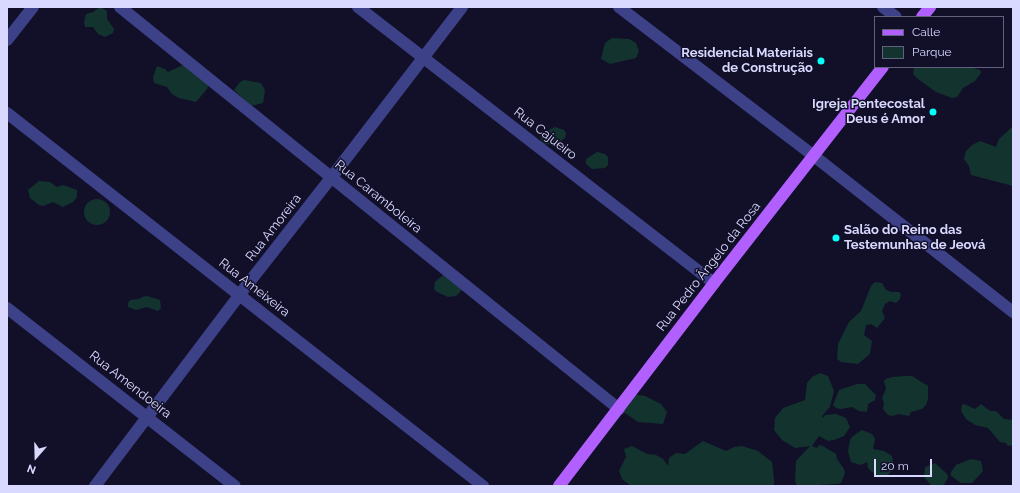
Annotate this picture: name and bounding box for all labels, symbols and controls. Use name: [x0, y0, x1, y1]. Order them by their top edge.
legend: [874, 16, 1004, 68]
text: Calle: [912, 25, 940, 39]
text: Parque: [912, 45, 952, 59]
place label: Residencial Materiais de Construção: [681, 46, 813, 77]
marker: Residencial Materiais de Construção: [816, 56, 826, 66]
place label: Igreja Pentecostal Deus é Amor: [812, 97, 925, 128]
street label: Rua Cajueiro: [510, 105, 580, 163]
marker: Igreja Pentecostal Deus é Amor: [928, 107, 938, 117]
street label: Rua Caramboleira: [331, 157, 425, 237]
street label: Rua Amoreira: [243, 191, 305, 265]
street label: Rua Pedro Ângelo da Rosa: [654, 199, 764, 335]
place label: Salão do Reino das Testemunhas de Jeová: [844, 223, 986, 254]
marker: Salão do Reino das Testemunhas de Jeová: [831, 233, 841, 243]
street label: Rua Ameixeira: [215, 255, 293, 321]
street label: Rua Amendoeira: [86, 348, 174, 422]
north arrow: [16, 437, 56, 477]
scale bar: [876, 451, 934, 477]
text: 20 m: [881, 459, 909, 473]
text: N: [26, 461, 38, 476]

